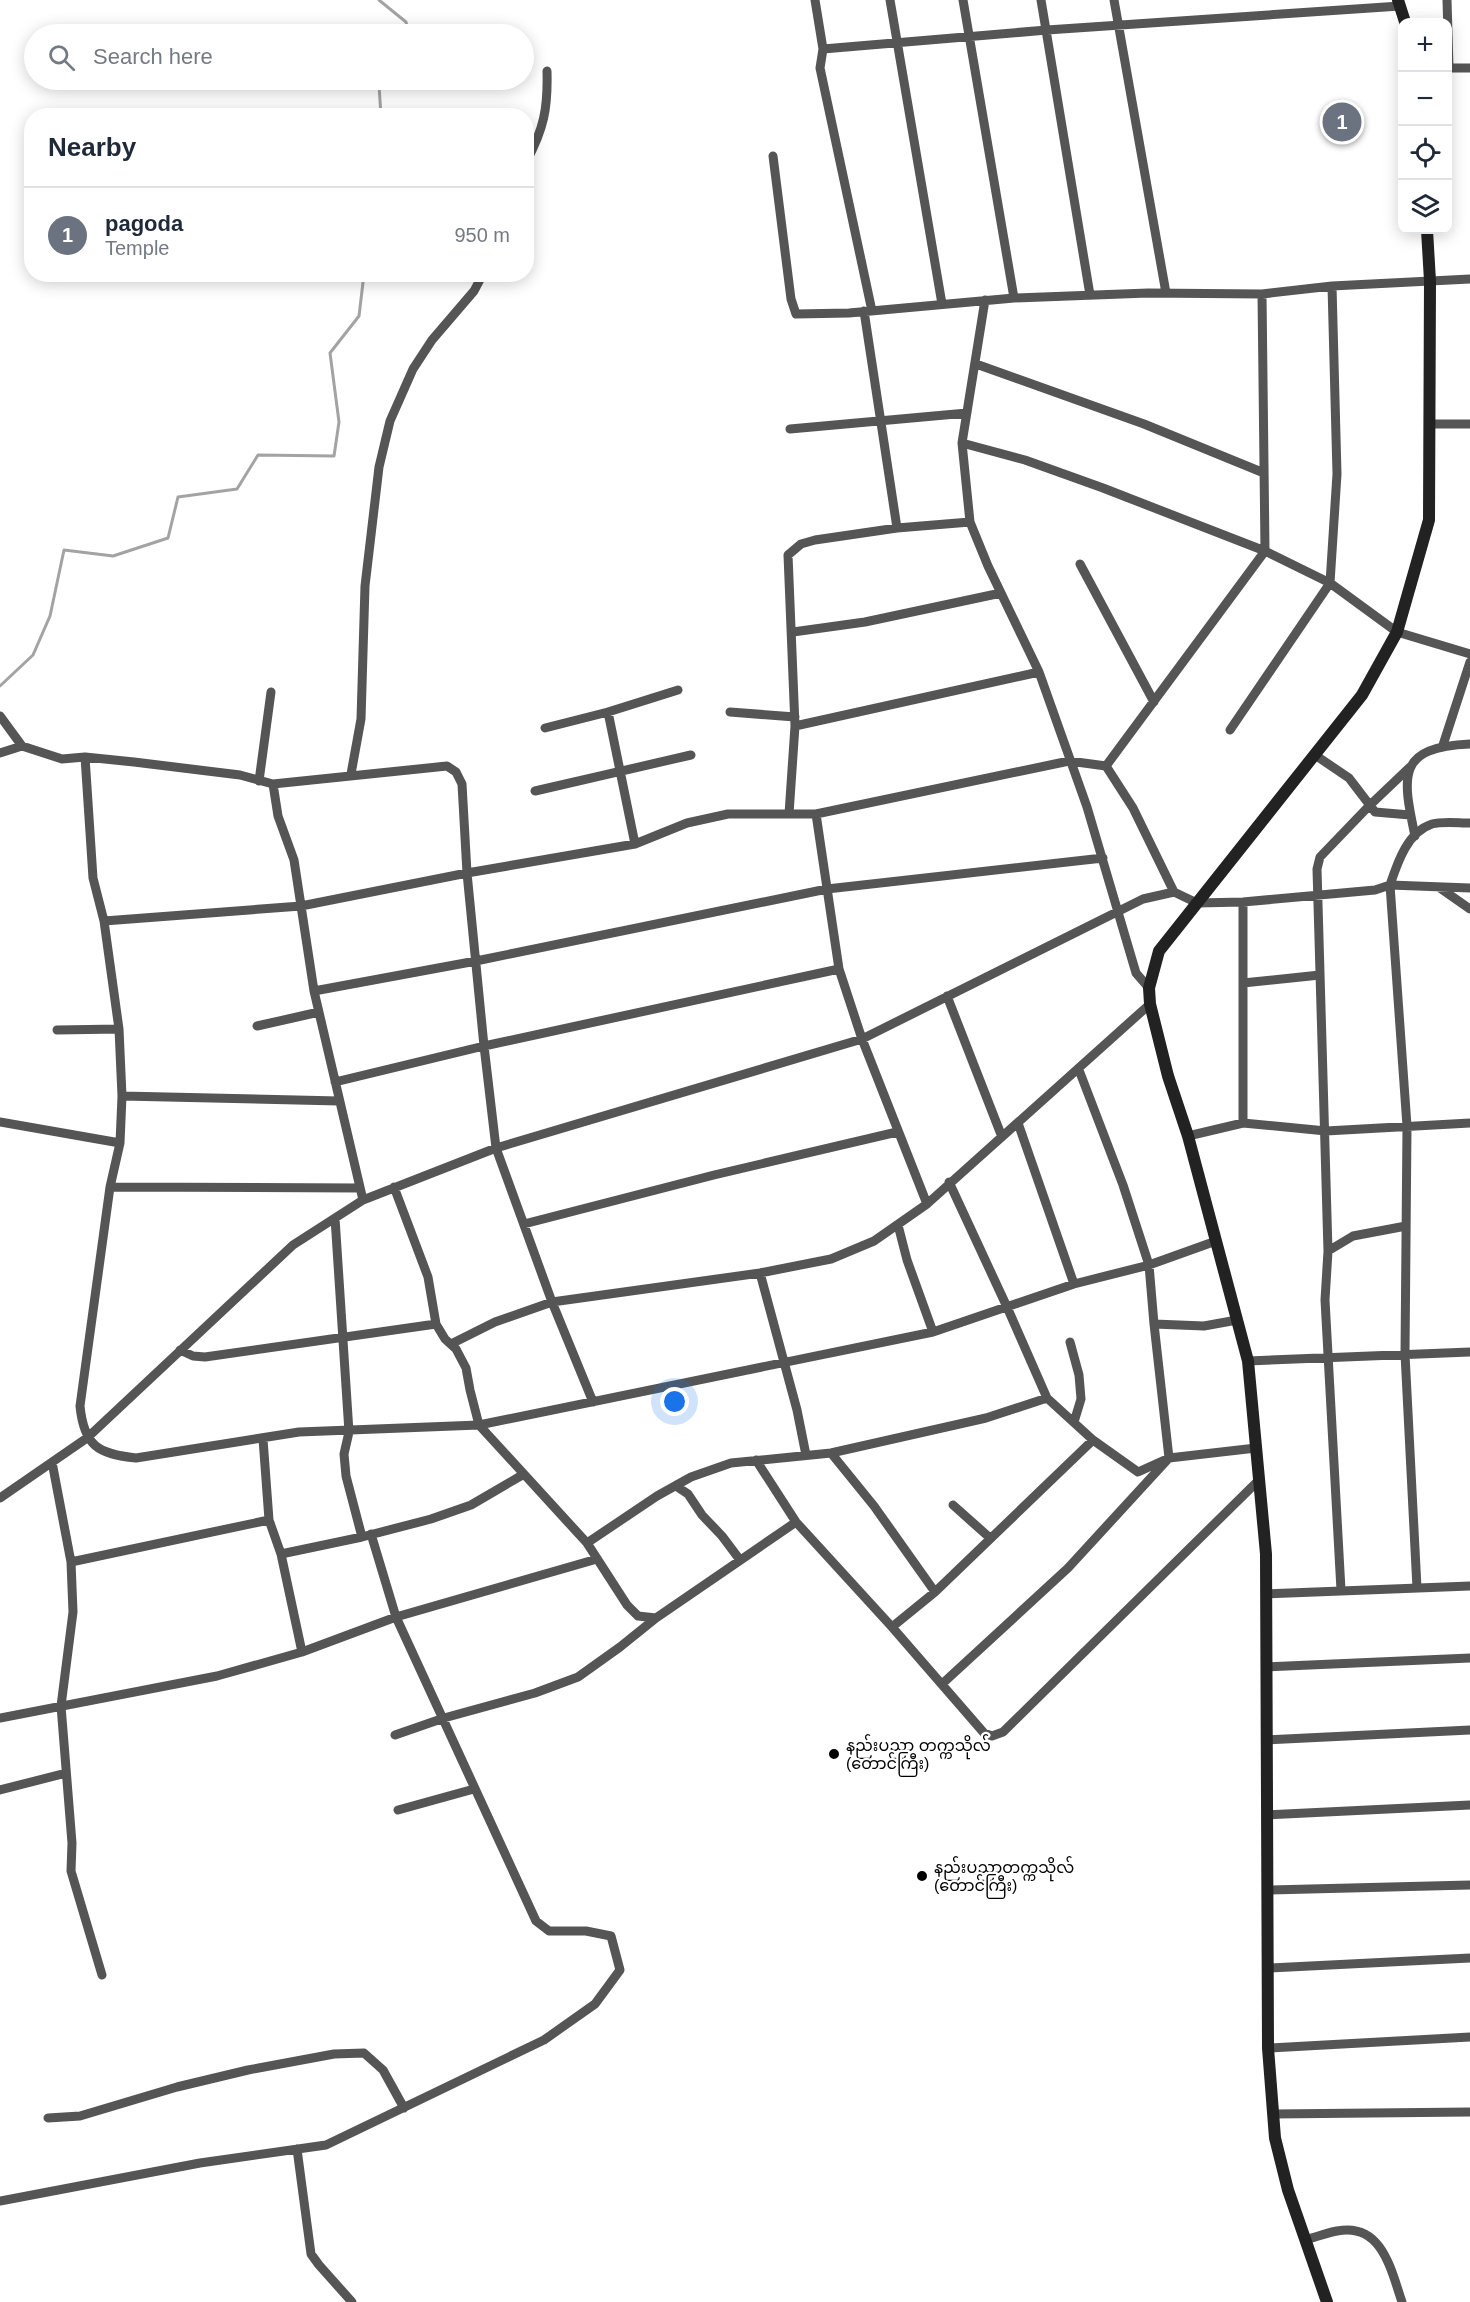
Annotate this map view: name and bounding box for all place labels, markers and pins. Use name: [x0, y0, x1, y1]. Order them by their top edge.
pin: 1: [1322, 100, 1362, 144]
place label: နည်းပညာ တက္ကသိုလ် (တောင်ကြီး): [846, 1734, 991, 1777]
marker: နည်းပညာ တက္ကသိုလ် (တောင်ကြီး): [827, 1747, 841, 1761]
place label: နည်းပညာတက္ကသိုလ် (တောင်ကြီး): [934, 1856, 1074, 1899]
marker: နည်းပညာတက္ကသိုလ် (တောင်ကြီး): [915, 1869, 929, 1883]

